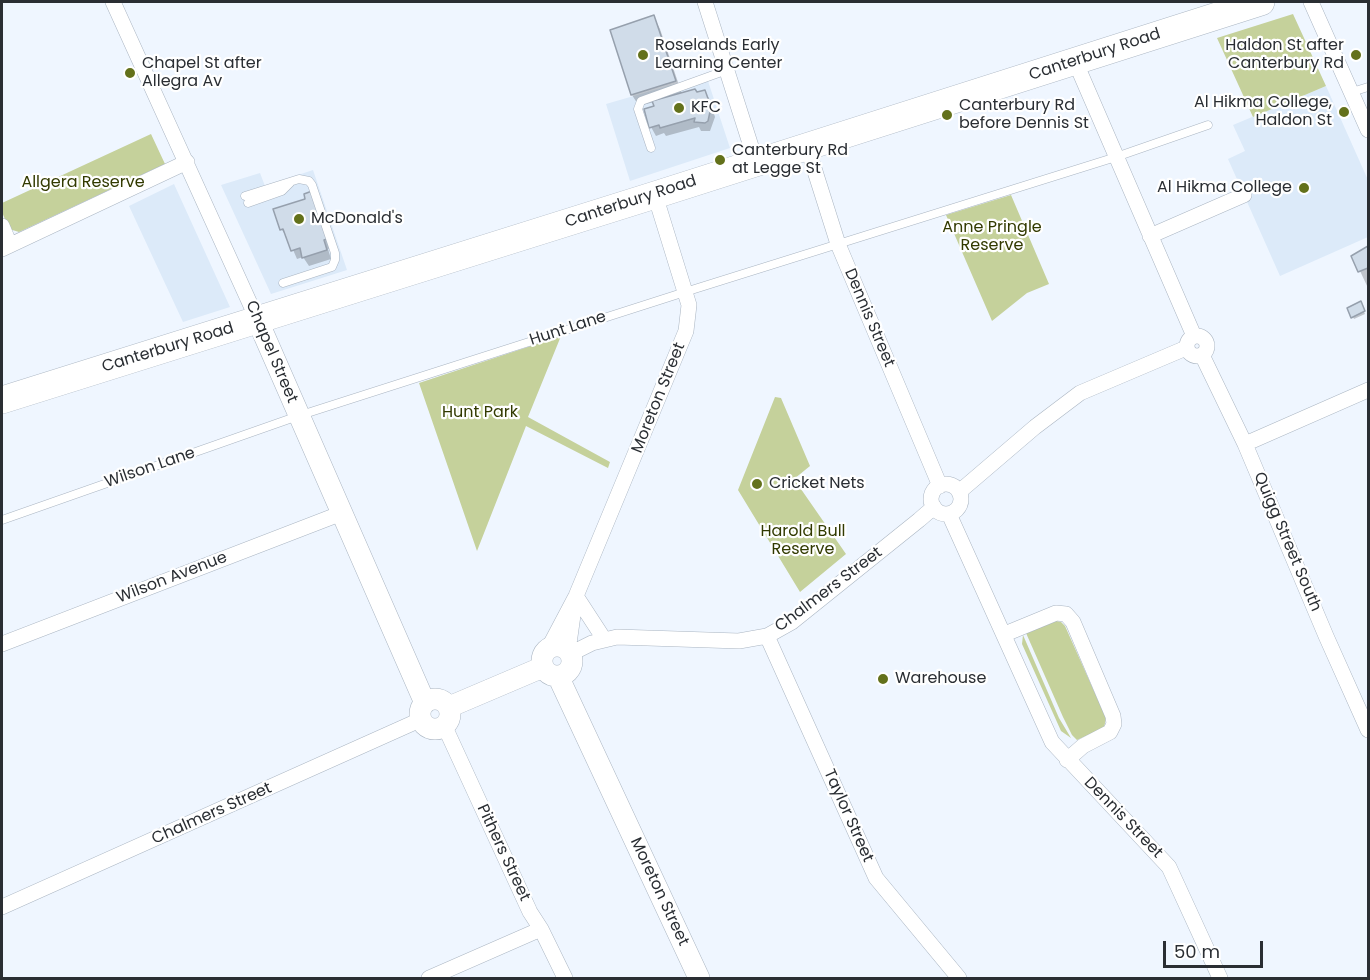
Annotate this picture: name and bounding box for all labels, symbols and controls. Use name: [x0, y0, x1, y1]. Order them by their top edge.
street label: Canterbury Road: [1027, 25, 1163, 85]
place label: Roselands Early Learning Center: [655, 36, 782, 74]
place label: Haldon St after Canterbury Rd: [1225, 36, 1344, 74]
marker: Roselands Early Learning Center: [636, 48, 650, 62]
marker: Haldon St after Canterbury Rd: [1349, 48, 1363, 62]
place label: Chapel St after Allegra Av: [142, 54, 262, 92]
marker: Chapel St after Allegra Av: [123, 66, 137, 80]
place label: Al Hikma College, Haldon St: [1194, 93, 1332, 131]
place label: Canterbury Rd before Dennis St: [959, 96, 1089, 134]
place label: KFC: [691, 98, 721, 118]
marker: KFC: [672, 101, 686, 115]
marker: Al Hikma College, Haldon St: [1337, 105, 1351, 119]
marker: Canterbury Rd before Dennis St: [940, 108, 954, 122]
place label: Canterbury Rd at Legge St: [732, 141, 848, 179]
marker: Canterbury Rd at Legge St: [713, 153, 727, 167]
street label: Canterbury Road: [563, 172, 699, 232]
park label: Allgera Reserve: [21, 173, 145, 193]
place label: Al Hikma College: [1157, 178, 1292, 198]
marker: Al Hikma College: [1297, 181, 1311, 195]
place label: McDonald's: [311, 209, 403, 229]
marker: McDonald's: [292, 212, 306, 226]
park label: Anne Pringle Reserve: [942, 218, 1042, 256]
street label: Dennis Street: [840, 266, 898, 370]
street label: Chapel Street: [241, 298, 301, 406]
street label: Hunt Lane: [527, 308, 609, 350]
street label: Canterbury Road: [100, 319, 236, 377]
street label: Moreton Street: [628, 340, 690, 456]
park label: Hunt Park: [442, 403, 518, 423]
street label: Wilson Lane: [102, 444, 198, 492]
street label: Quigg Street South: [1249, 469, 1325, 615]
place label: Cricket Nets: [769, 474, 865, 494]
marker: Cricket Nets: [750, 477, 764, 491]
park label: Harold Bull Reserve: [760, 522, 846, 560]
street label: Chalmers Street: [772, 543, 886, 637]
street label: Wilson Avenue: [114, 548, 230, 608]
place label: Warehouse: [895, 669, 986, 689]
marker: Warehouse: [876, 672, 890, 686]
street label: Taylor Street: [819, 767, 877, 865]
street label: Dennis Street: [1080, 774, 1166, 862]
street label: Chalmers Street: [149, 779, 275, 849]
street label: Pithers Street: [472, 802, 534, 904]
street label: Moreton Street: [626, 835, 692, 949]
scale bar: [1166, 929, 1266, 967]
text: 50 m: [1174, 939, 1220, 964]

